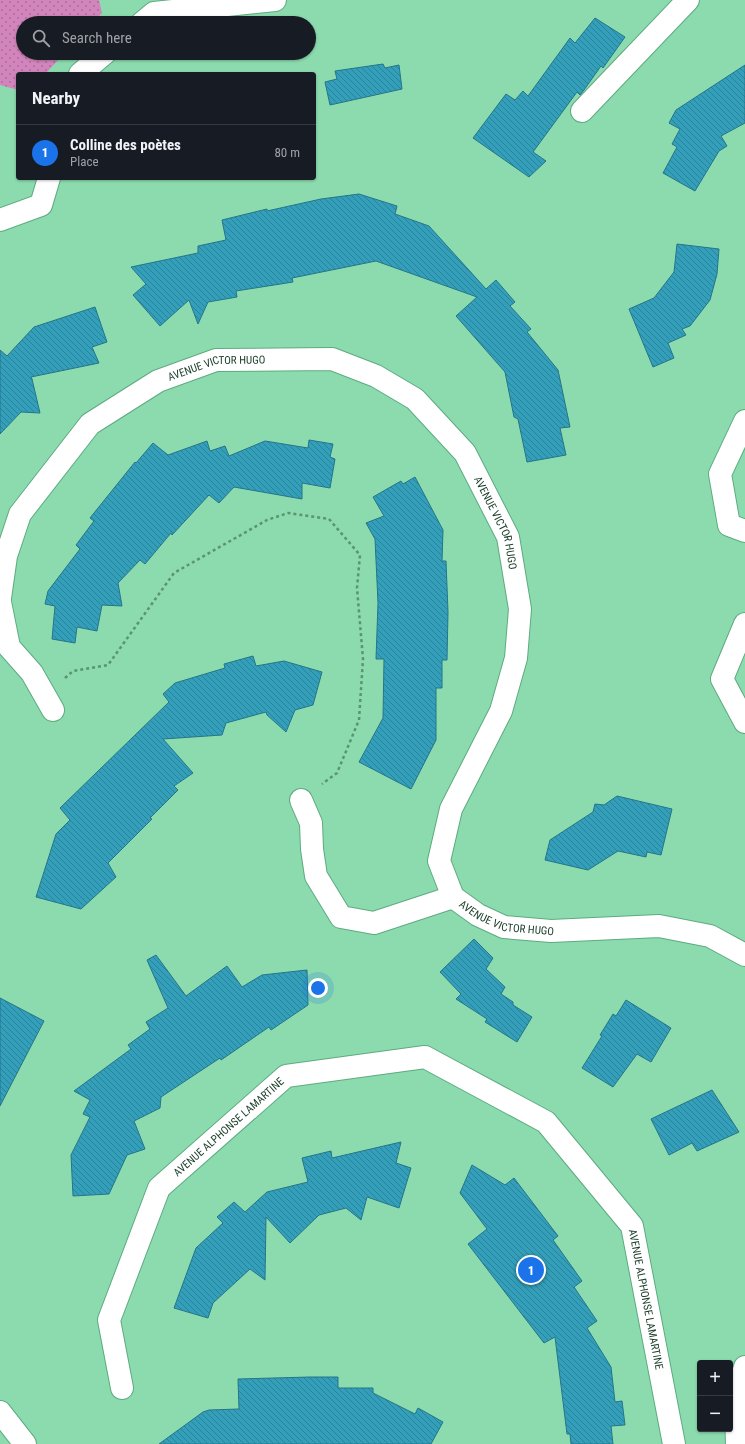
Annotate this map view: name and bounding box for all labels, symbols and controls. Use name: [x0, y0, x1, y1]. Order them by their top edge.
search box: [16, 16, 316, 60]
icon: search: [30, 27, 52, 49]
text: Search here: [62, 29, 132, 47]
text: Nearby: [32, 88, 80, 108]
text: Colline des poètes: [70, 136, 181, 154]
text: 1: [42, 145, 48, 160]
text: 80 m: [274, 145, 300, 160]
text: Place: [70, 154, 99, 169]
street label: AVENUE VICTOR HUGO: [166, 353, 265, 383]
street label: AVENUE VICTOR HUGO: [471, 474, 520, 570]
street label: AVENUE VICTOR HUGO: [457, 897, 555, 938]
your location: [308, 978, 328, 998]
street label: AVENUE ALPHONSE LAMARTINE: [171, 1074, 287, 1179]
street label: AVENUE ALPHONSE LAMARTINE: [626, 1228, 666, 1371]
pin: 1: [518, 1255, 544, 1285]
map controls: [697, 1360, 733, 1432]
button: +: [697, 1360, 733, 1396]
button: −: [697, 1396, 733, 1432]

